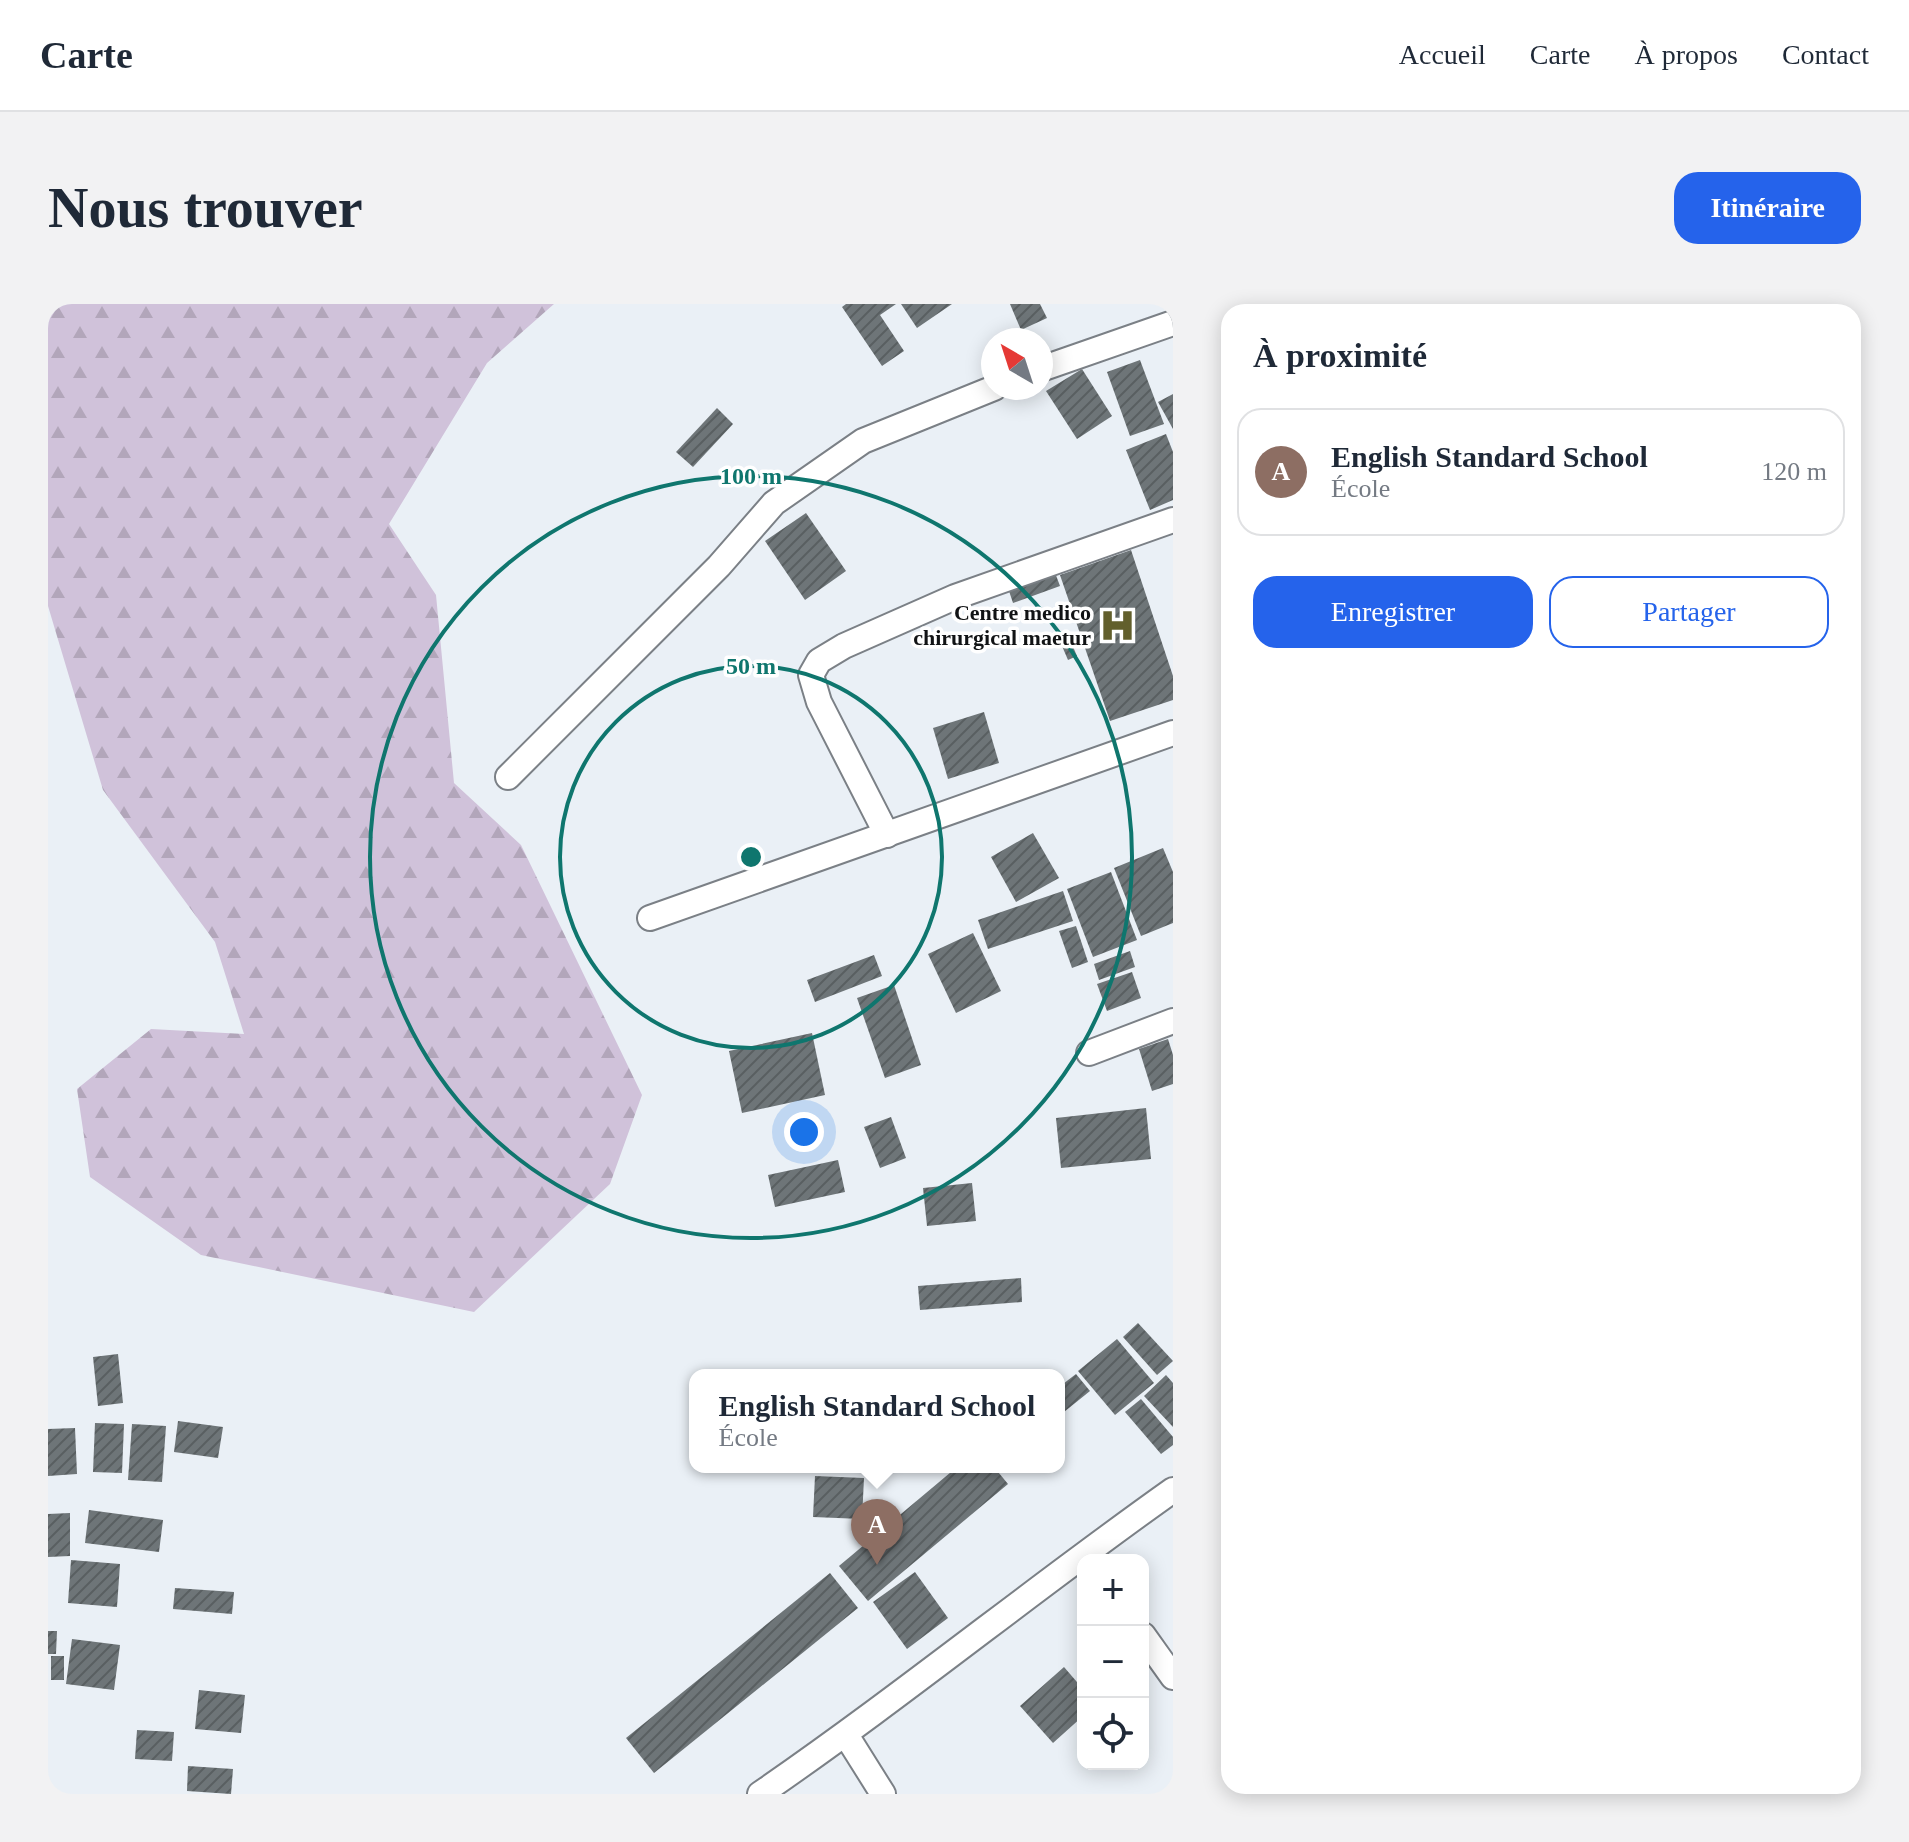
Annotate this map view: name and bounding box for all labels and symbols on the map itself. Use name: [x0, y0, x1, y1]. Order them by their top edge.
north arrow: [981, 328, 1053, 400]
text: 100 m: [720, 463, 782, 489]
place label: Centre medico chirurgical maetur: [913, 600, 1091, 650]
hospital icon: Centre medico chirurgical maetur: [1098, 606, 1136, 644]
text: 50 m: [726, 653, 776, 679]
centre of rings: [737, 843, 765, 871]
your location: [784, 1112, 824, 1152]
pin: A: [851, 1499, 903, 1565]

